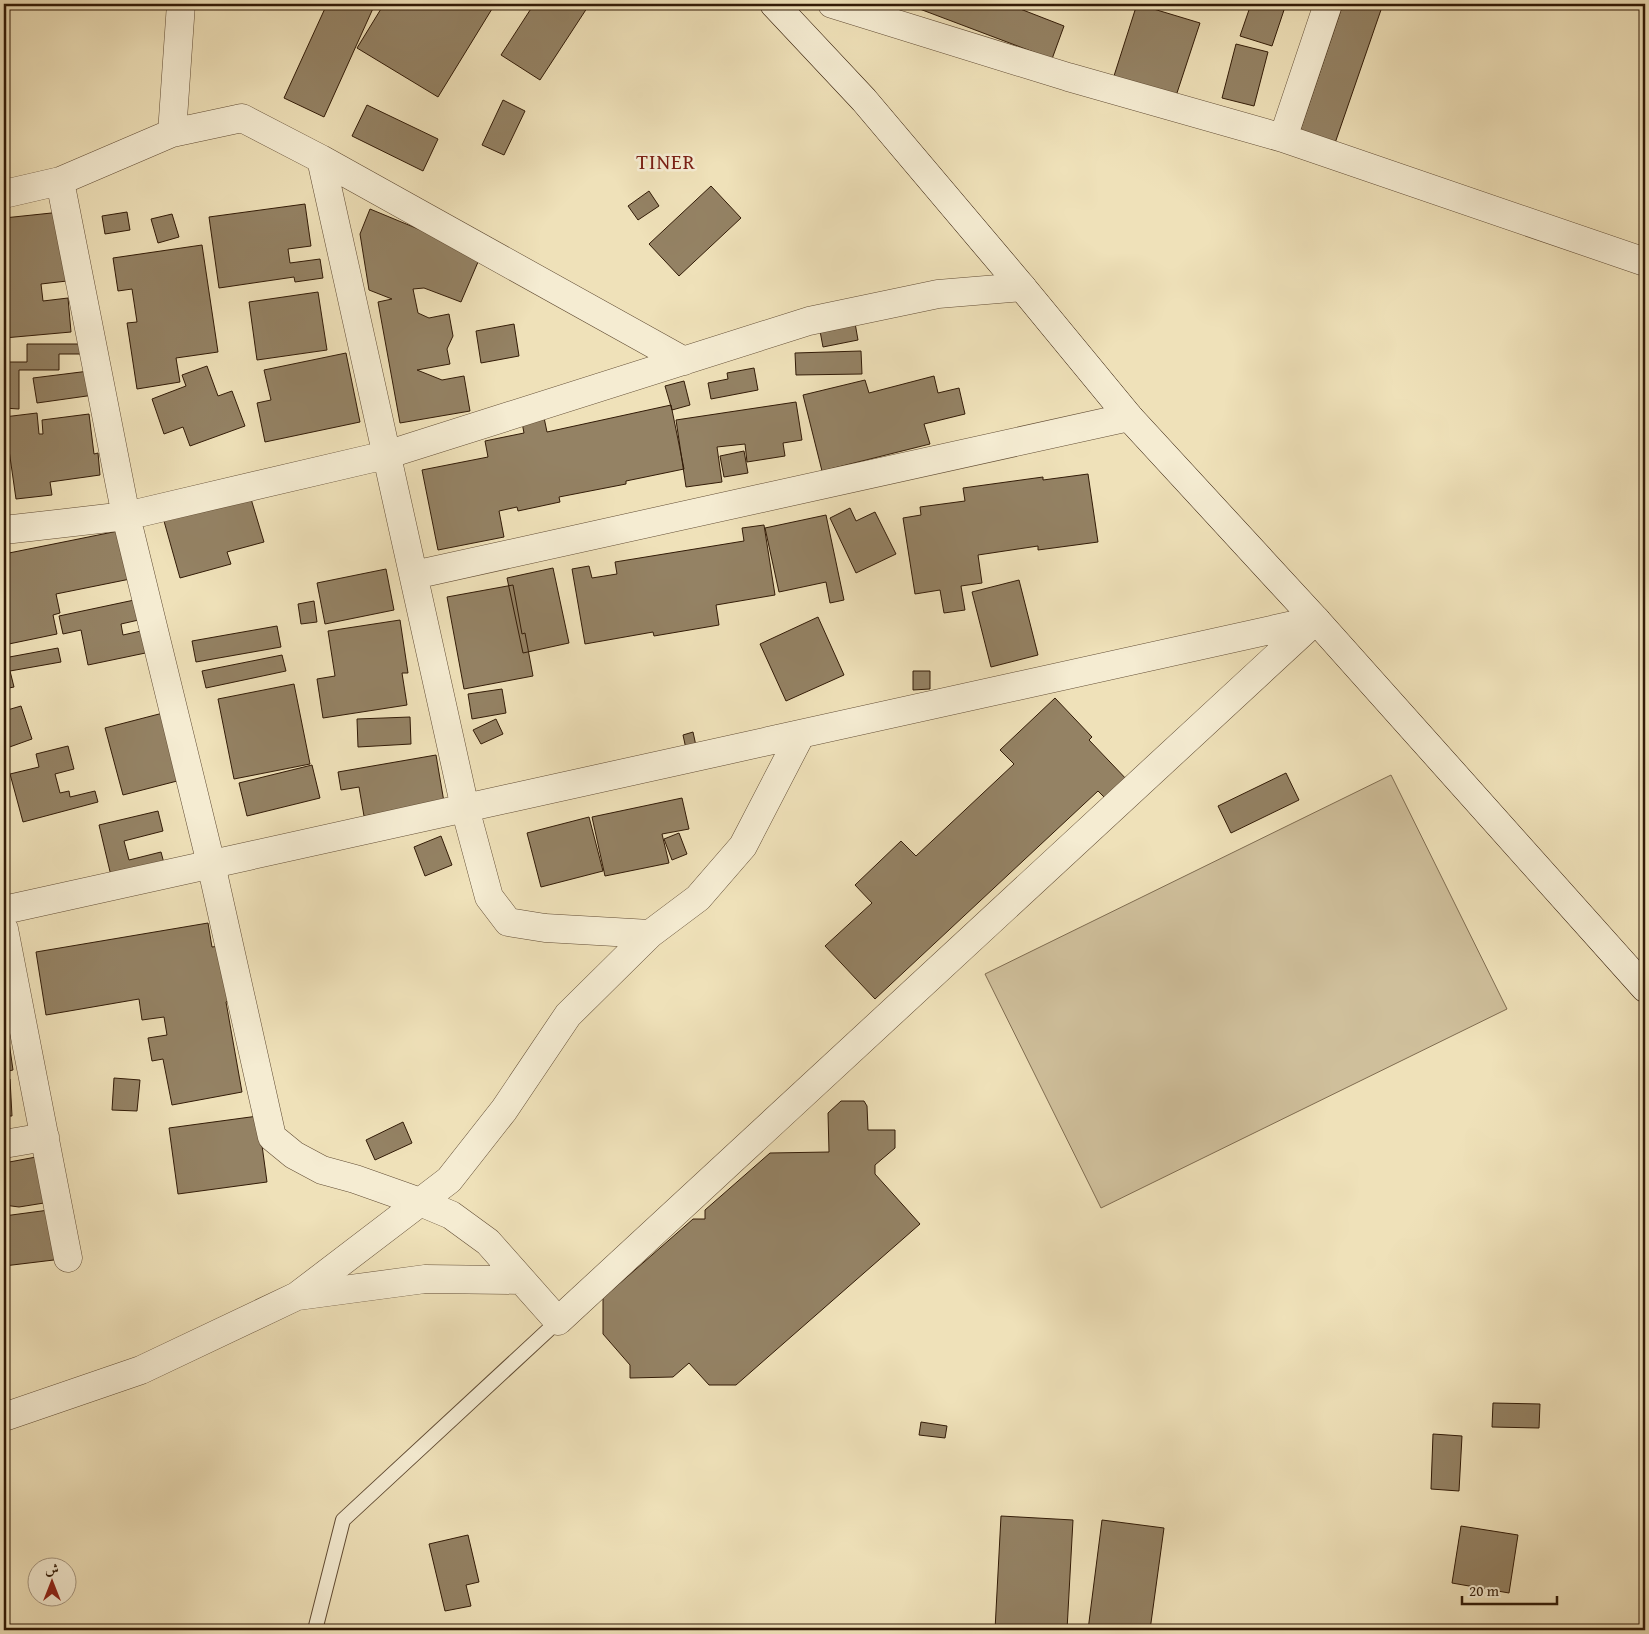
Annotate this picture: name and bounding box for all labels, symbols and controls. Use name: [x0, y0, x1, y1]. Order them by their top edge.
district label: TINER: [636, 146, 696, 177]
north arrow: [28, 1556, 78, 1606]
text: ش: [45, 1559, 59, 1579]
scale bar: [1462, 1574, 1556, 1606]
text: 20 m: [1469, 1580, 1500, 1601]

